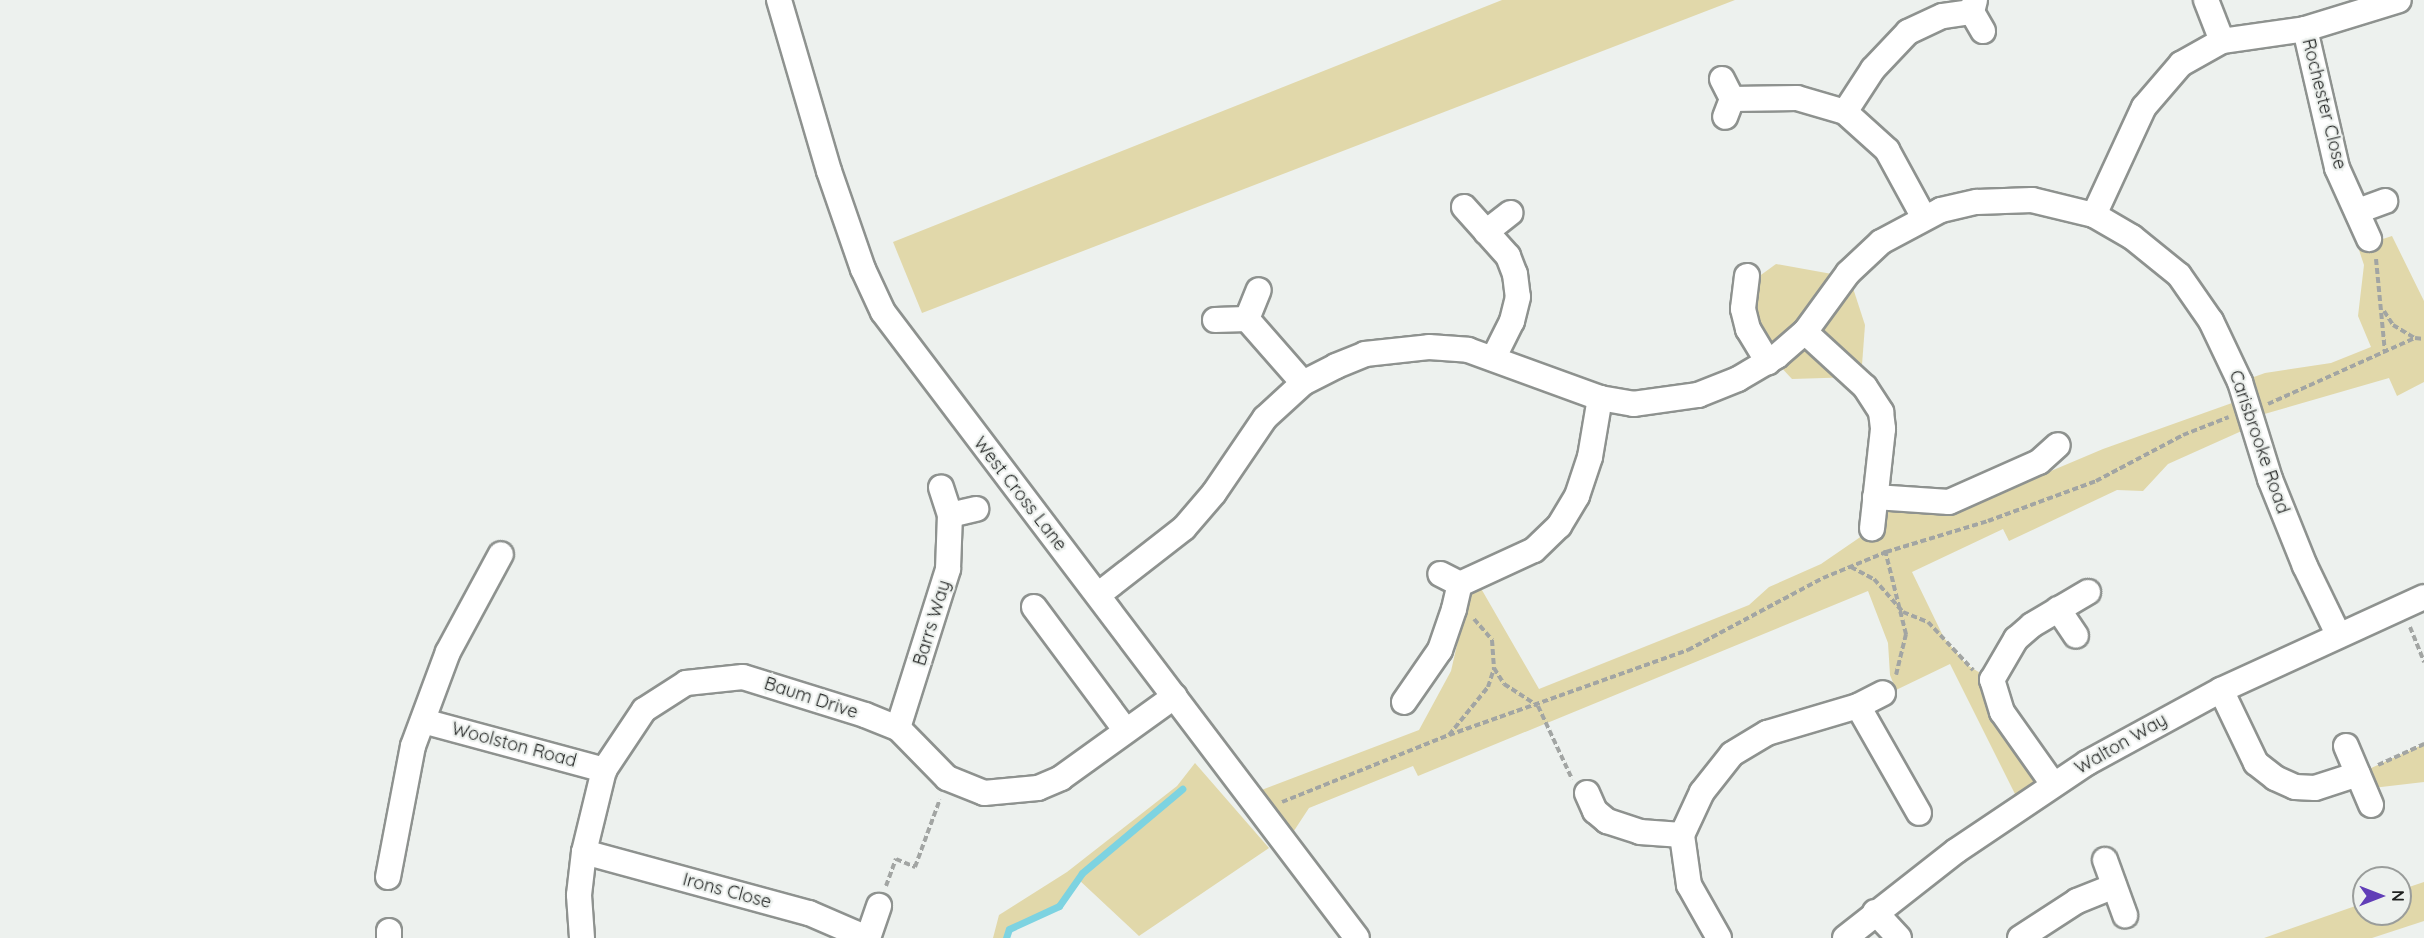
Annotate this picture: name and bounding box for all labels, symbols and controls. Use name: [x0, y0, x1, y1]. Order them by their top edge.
street label: Rochester Close: [2297, 36, 2351, 172]
street label: Carisbrooke Road: [2224, 368, 2294, 516]
street label: West Cross Lane: [969, 433, 1071, 555]
street label: Barrs Way: [909, 578, 955, 668]
street label: Baum Drive: [761, 673, 861, 723]
street label: Walton Way: [2071, 709, 2171, 779]
street label: Woolston Road: [449, 718, 579, 772]
north arrow: [2352, 866, 2412, 926]
street label: Irons Close: [680, 869, 774, 913]
text: N: [2388, 890, 2408, 902]

